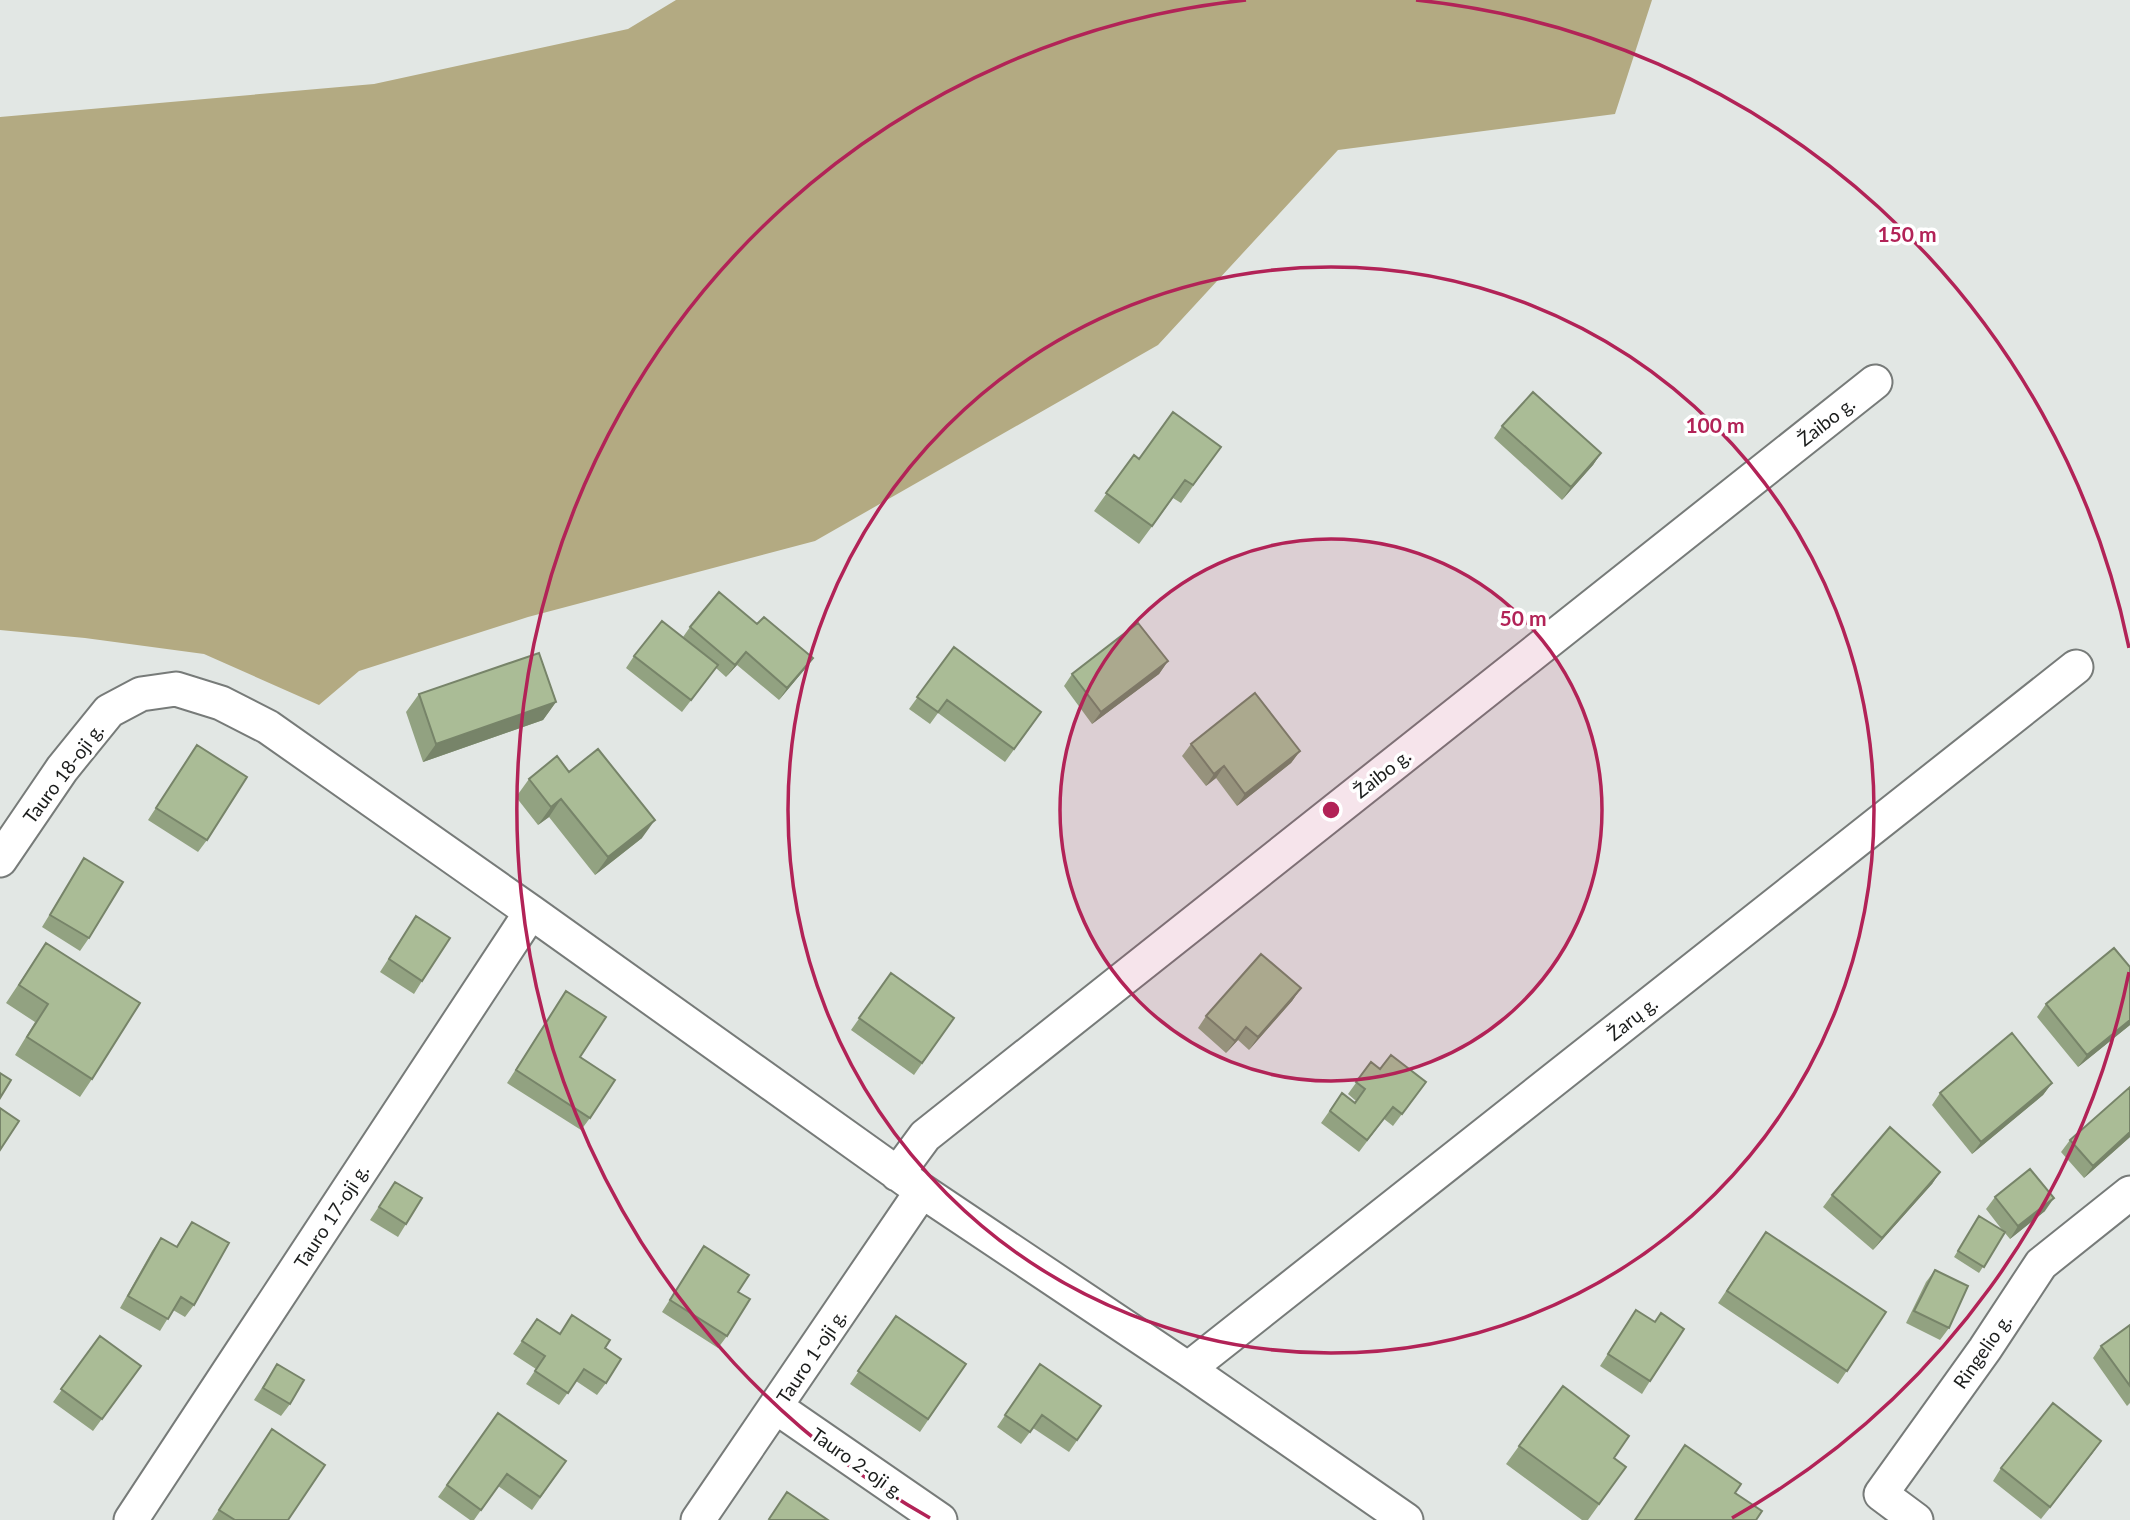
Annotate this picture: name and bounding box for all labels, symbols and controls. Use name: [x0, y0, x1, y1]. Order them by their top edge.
text: 150 m: [1877, 221, 1937, 246]
street label: Žaibo g.: [1793, 392, 1859, 450]
text: 100 m: [1685, 412, 1745, 437]
text: 50 m: [1499, 605, 1547, 630]
street label: Tauro 18-oji g.: [18, 718, 108, 828]
street label: Žaibo g.: [1349, 744, 1415, 802]
centre of rings: [1319, 798, 1343, 822]
street label: Žarų g.: [1602, 991, 1662, 1045]
street label: Tauro 17-oji g.: [289, 1160, 373, 1272]
street label: Tauro 1-oji g.: [771, 1305, 851, 1407]
street label: Ringelio g.: [1948, 1309, 2016, 1393]
street label: Tauro 2-oji g.: [807, 1422, 909, 1504]

